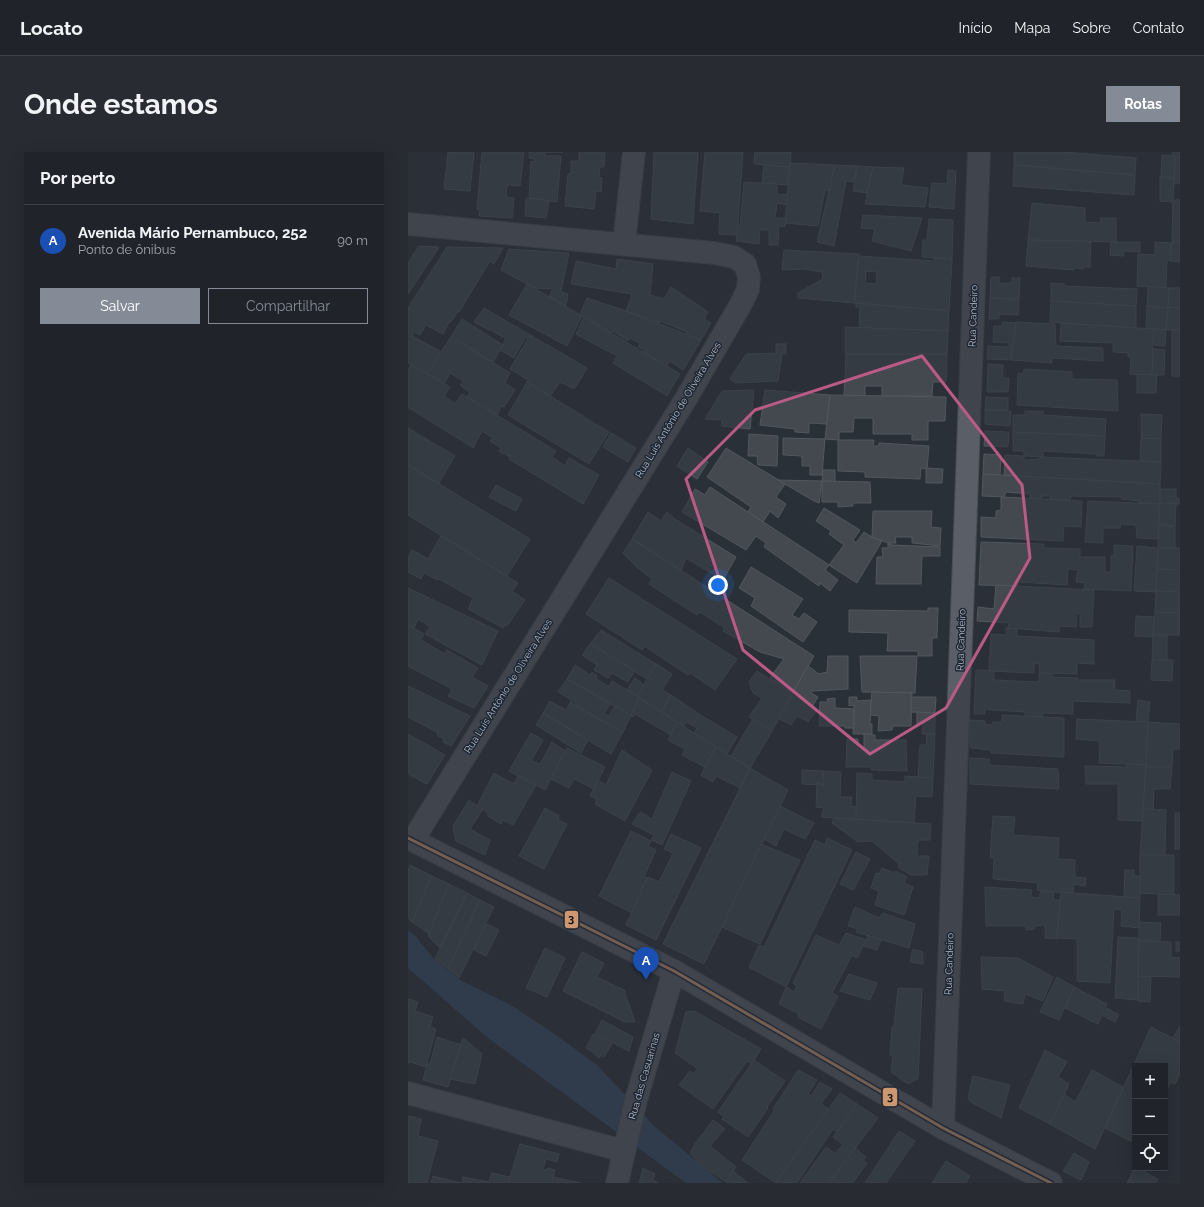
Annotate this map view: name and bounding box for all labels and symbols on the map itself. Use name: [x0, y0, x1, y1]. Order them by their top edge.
street label: Rua Candeiro: [966, 285, 980, 347]
street label: Rua Luís Antônio de Oliveira Alves: [633, 340, 723, 480]
your location: [708, 575, 728, 595]
street label: Rua Candeiro: [954, 609, 968, 671]
street label: Rua Luís Antônio de Oliveira Alves: [462, 617, 554, 755]
line badge: 3: [564, 910, 579, 929]
text: 3: [568, 913, 574, 926]
street label: Rua Candeiro: [942, 933, 956, 995]
pin: A: [633, 947, 659, 980]
street label: Rua das Casuarinas: [626, 1031, 662, 1121]
line badge: 3: [882, 1087, 898, 1107]
text: 3: [887, 1091, 893, 1104]

